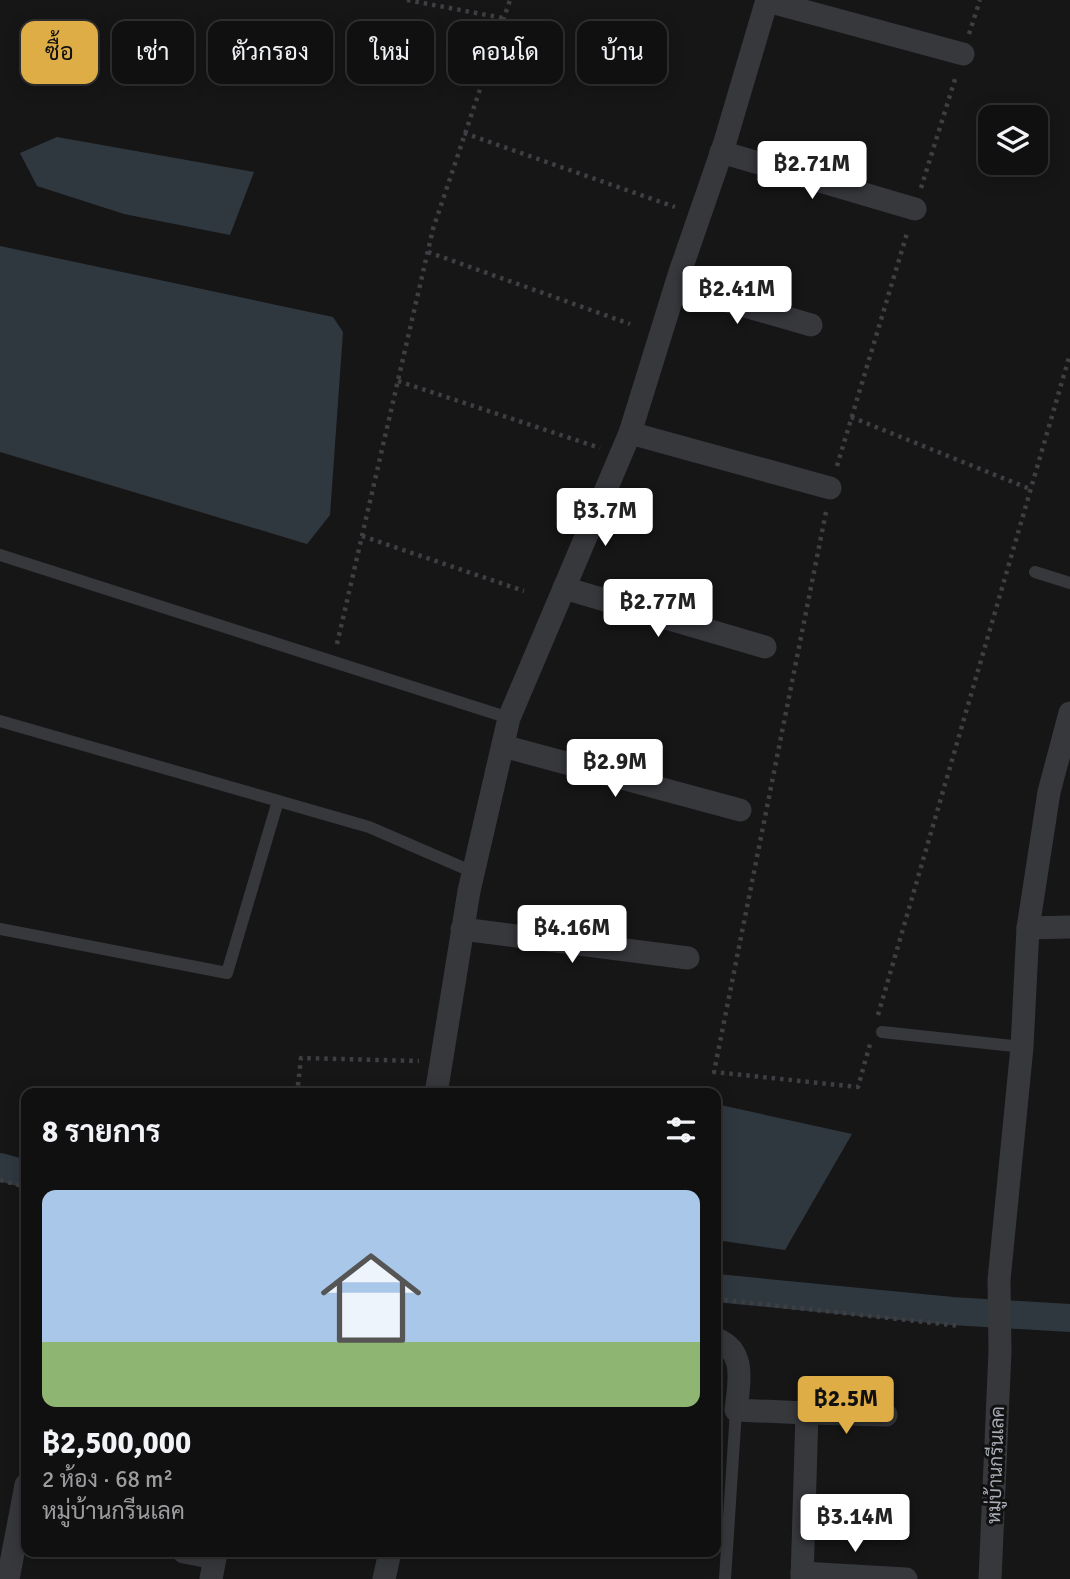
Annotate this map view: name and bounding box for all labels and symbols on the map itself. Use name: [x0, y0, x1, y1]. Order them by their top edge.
pin: ฿2.71M: [755, 142, 869, 201]
pin: ฿2.41M: [680, 266, 794, 326]
pin: ฿3.7M: [556, 489, 654, 548]
pin: ฿2.77M: [601, 580, 715, 639]
pin: ฿2.9M: [566, 740, 664, 799]
pin: ฿4.16M: [515, 906, 629, 965]
pin: ฿2.5M: [797, 1376, 895, 1436]
street label: หมู่บ้านกรีนเลค: [981, 1406, 1011, 1524]
pin: ฿3.14M: [798, 1494, 912, 1554]

